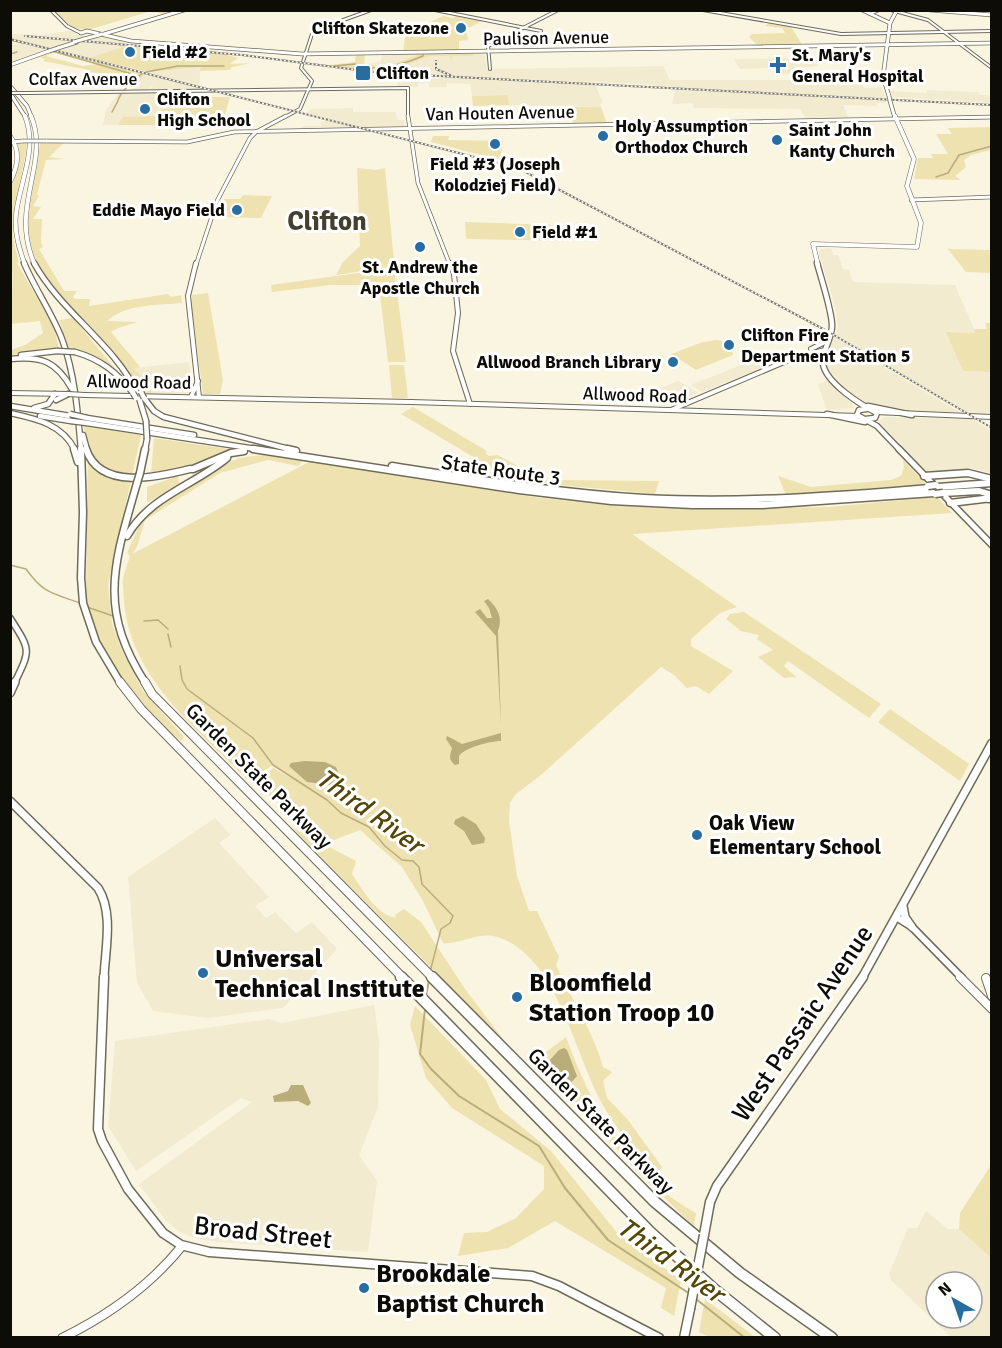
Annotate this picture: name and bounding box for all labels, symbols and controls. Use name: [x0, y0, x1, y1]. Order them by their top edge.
place label: Clifton Skatezone: [312, 17, 449, 39]
marker: Clifton Skatezone: [454, 21, 468, 35]
street label: Paulison Avenue: [483, 26, 609, 50]
place label: Field #2: [142, 41, 208, 63]
place label: St. Mary's General Hospital: [792, 44, 924, 87]
marker: Field #2: [123, 45, 137, 59]
marker: St. Mary's General Hospital: [769, 56, 787, 74]
place label: Clifton: [376, 62, 429, 84]
marker: Clifton: [354, 64, 372, 82]
street label: Colfax Avenue: [29, 68, 137, 90]
place label: Clifton High School: [157, 88, 251, 131]
street label: Van Houten Avenue: [425, 101, 575, 125]
marker: Clifton High School: [138, 102, 152, 116]
place label: Holy Assumption Orthodox Church: [615, 115, 748, 158]
place label: Saint John Kanty Church: [789, 119, 895, 162]
marker: Holy Assumption Orthodox Church: [596, 129, 610, 143]
marker: Saint John Kanty Church: [770, 133, 784, 147]
marker: Field #3 (Joseph Kolodziej Field): [488, 137, 502, 151]
place label: Field #3 (Joseph Kolodziej Field): [430, 153, 561, 196]
place label: Eddie Mayo Field: [92, 199, 225, 221]
marker: Eddie Mayo Field: [230, 203, 244, 217]
district label: Clifton: [287, 205, 367, 238]
place label: Field #1: [532, 221, 598, 243]
marker: Field #1: [513, 225, 527, 239]
marker: St. Andrew the Apostle Church: [413, 240, 427, 254]
place label: St. Andrew the Apostle Church: [360, 256, 480, 299]
place label: Clifton Fire Department Station 5: [741, 324, 910, 367]
marker: Clifton Fire Department Station 5: [722, 338, 736, 352]
place label: Allwood Branch Library: [476, 351, 661, 373]
marker: Allwood Branch Library: [666, 355, 680, 369]
street label: Allwood Road: [87, 370, 191, 394]
street label: Allwood Road: [582, 382, 688, 408]
street label: State Route 3: [440, 449, 562, 491]
street label: Garden State Parkway: [180, 697, 338, 855]
water label: Third River: [310, 762, 433, 864]
place label: Oak View Elementary School: [709, 810, 881, 860]
marker: Oak View Elementary School: [690, 828, 704, 842]
street label: West Passaic Avenue: [725, 919, 880, 1128]
place label: Universal Technical Institute: [215, 943, 425, 1005]
marker: Universal Technical Institute: [196, 966, 210, 980]
place label: Bloomfield Station Troop 10: [529, 967, 714, 1029]
marker: Bloomfield Station Troop 10: [510, 990, 524, 1004]
street label: Garden State Parkway: [522, 1042, 680, 1200]
street label: Broad Street: [192, 1210, 333, 1256]
water label: Third River: [611, 1211, 734, 1313]
place label: Brookdale Baptist Church: [376, 1258, 544, 1320]
north arrow: [924, 1270, 984, 1330]
text: N: [934, 1278, 956, 1301]
marker: Brookdale Baptist Church: [357, 1281, 371, 1295]

